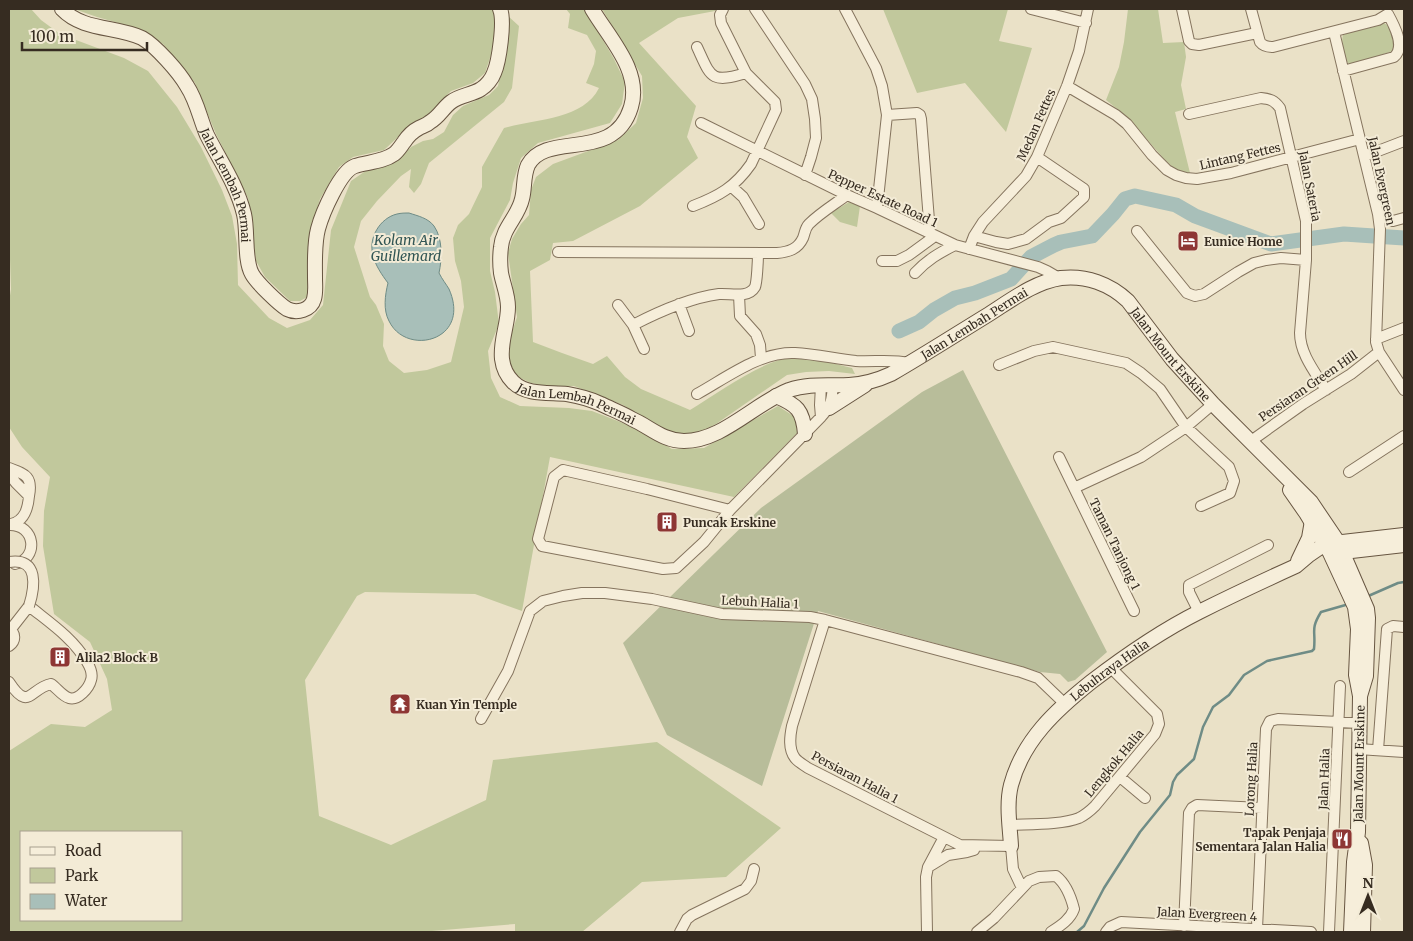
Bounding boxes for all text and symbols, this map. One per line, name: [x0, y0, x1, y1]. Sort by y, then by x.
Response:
scale bar: [22, 20, 148, 52]
text: 100 m: [30, 27, 74, 46]
street label: Medan Fettes: [1013, 86, 1059, 163]
street label: Jalan Lembah Permai: [197, 125, 254, 243]
street label: Jalan Evergreen: [1365, 134, 1399, 227]
street label: Lintang Fettes: [1198, 139, 1282, 173]
street label: Jalan Sateria: [1296, 148, 1324, 223]
street label: Pepper Estate Road 1: [826, 166, 941, 230]
hotel icon: Eunice Home: [1176, 229, 1200, 253]
water label: Kolam Air Guillemard: [371, 231, 441, 265]
place label: Eunice Home: [1204, 234, 1283, 249]
street label: Jalan Lembah Permai: [917, 284, 1030, 363]
street label: Jalan Mount Erskine: [1127, 303, 1214, 404]
street label: Persiaran Green Hill: [1256, 347, 1360, 425]
street label: Jalan Lembah Permai: [514, 379, 638, 427]
street label: Taman Tanjong 1: [1086, 496, 1144, 593]
building icon: Puncak Erskine: [655, 510, 679, 534]
place label: Puncak Erskine: [683, 515, 777, 530]
street label: Lebuh Halia 1: [721, 592, 800, 612]
street label: Lebuhraya Halia: [1067, 635, 1152, 704]
building icon: Alila2 Block B: [48, 645, 72, 669]
place label: Alila2 Block B: [75, 650, 158, 665]
temple icon: Kuan Yin Temple: [388, 692, 412, 716]
place label: Kuan Yin Temple: [416, 697, 518, 712]
street label: Jalan Mount Erskine: [1350, 705, 1368, 824]
street label: Lengkok Halia: [1081, 726, 1147, 800]
street label: Lorong Halia: [1242, 741, 1260, 817]
street label: Jalan Halia: [1315, 747, 1333, 811]
street label: Persiaran Halia 1: [809, 748, 901, 806]
place label: Tapak Penjaja Sementara Jalan Halia: [1195, 825, 1326, 854]
restaurant icon: Tapak Penjaja Sementara Jalan Halia: [1330, 827, 1354, 851]
legend: [20, 831, 182, 921]
text: Road: [65, 841, 101, 860]
text: Park: [65, 866, 99, 885]
north arrow: [1343, 871, 1393, 921]
text: N: [1362, 874, 1374, 892]
text: Water: [64, 891, 108, 910]
street label: Jalan Evergreen 4: [1155, 904, 1258, 924]

